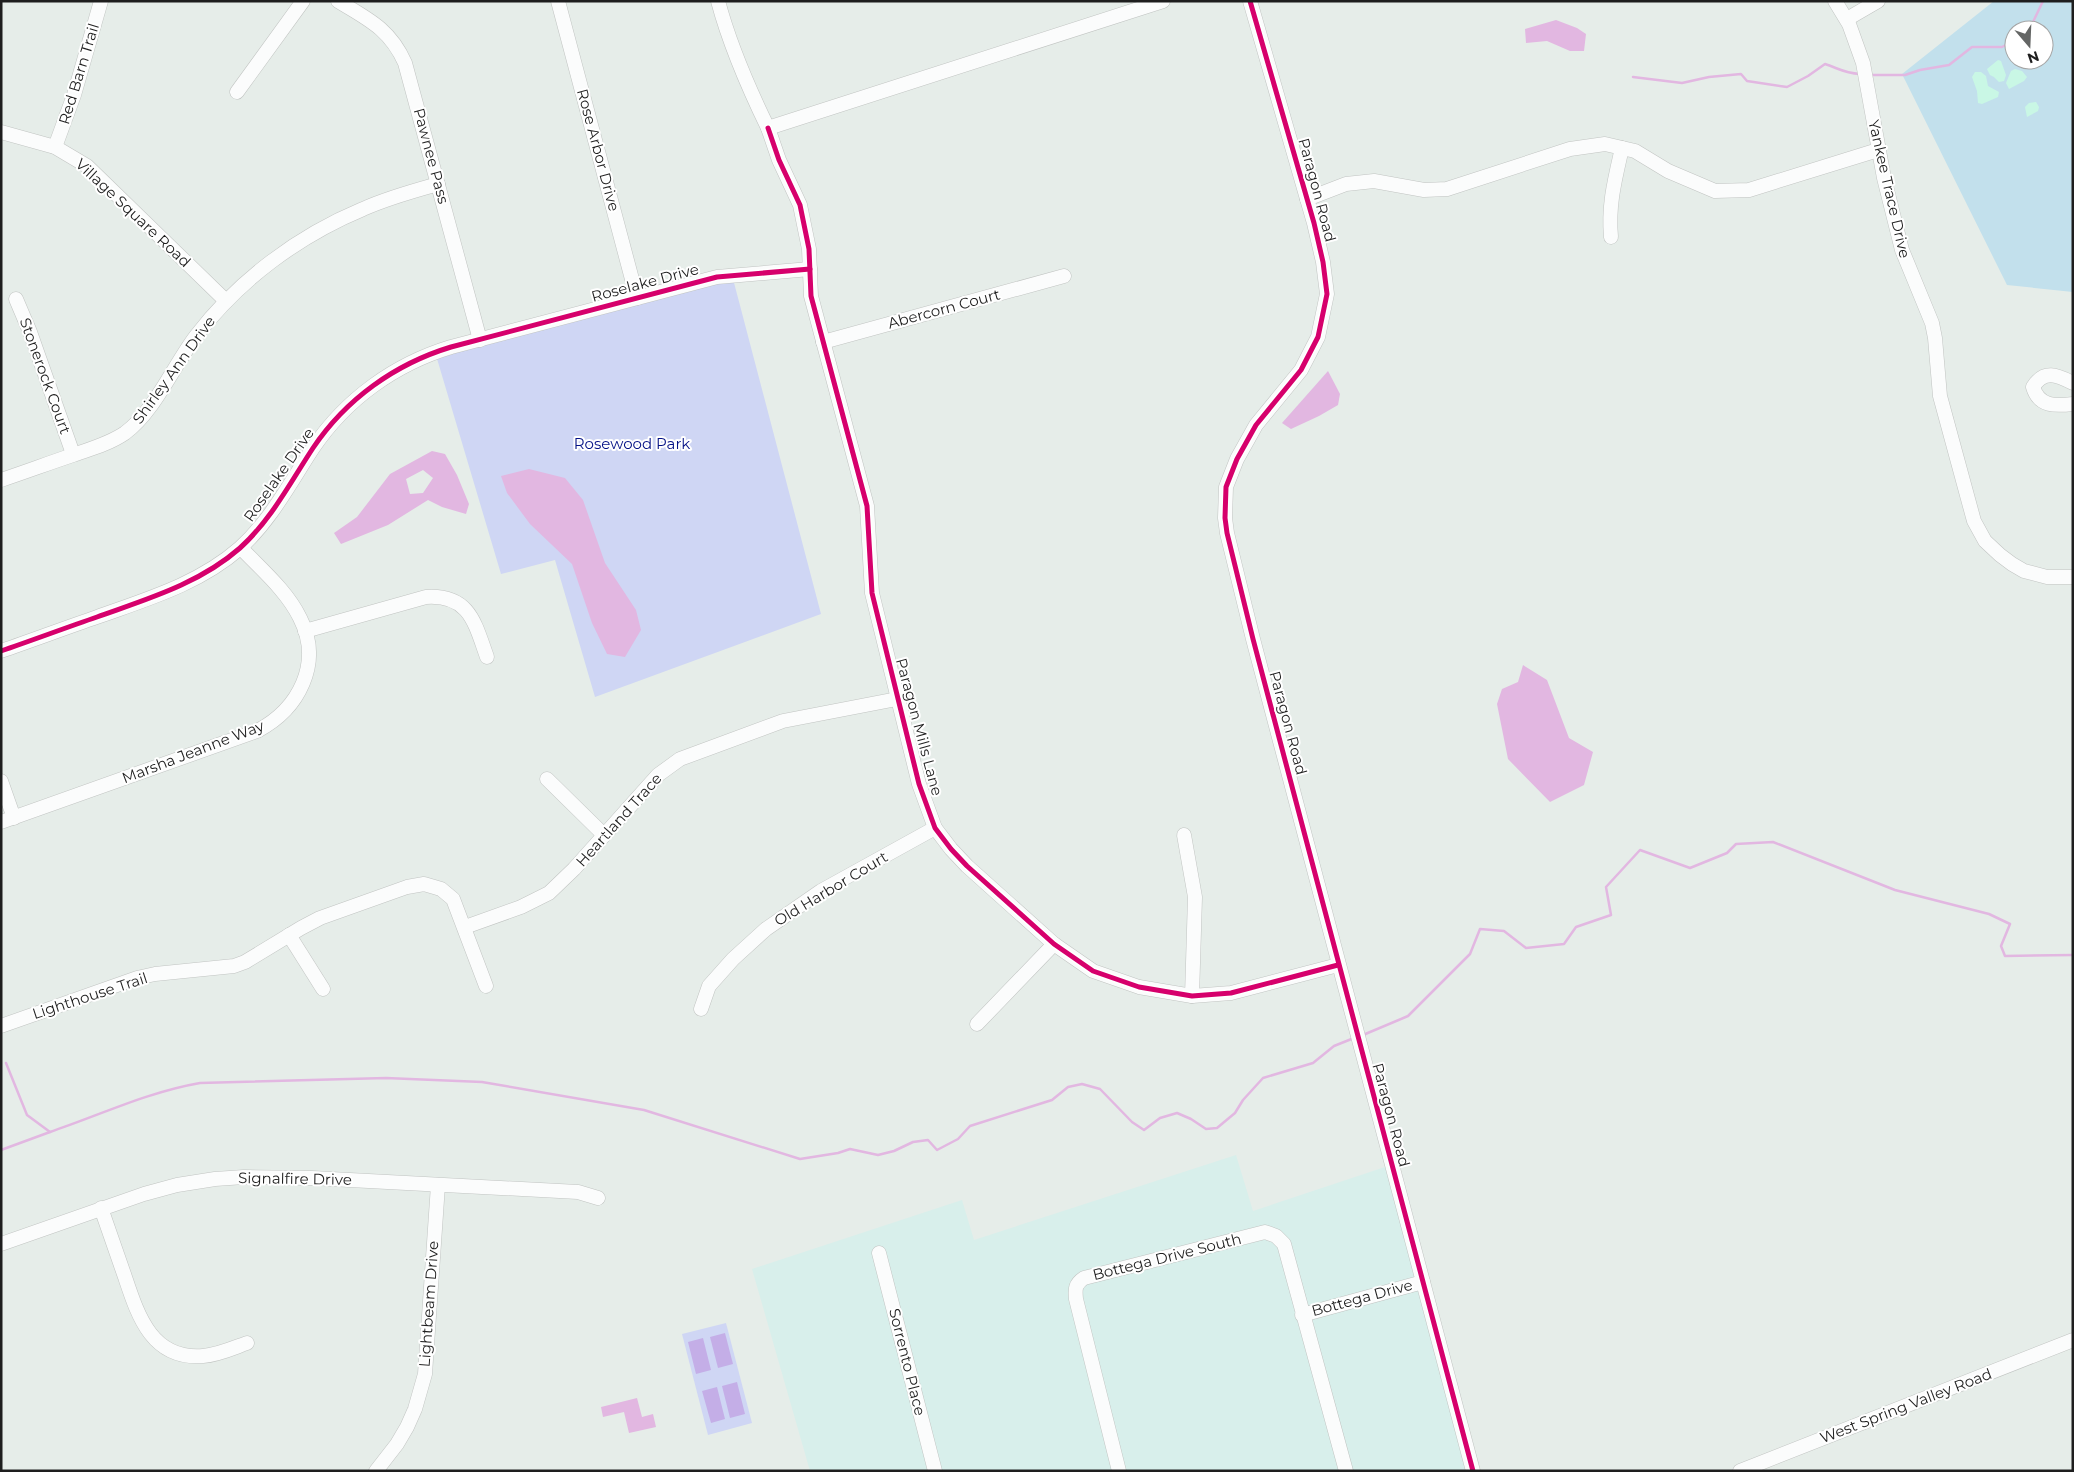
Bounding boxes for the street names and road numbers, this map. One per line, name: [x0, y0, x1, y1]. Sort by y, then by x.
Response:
street label: Red Barn Trail: [54, 21, 103, 127]
street label: Rose Arbor Drive: [573, 87, 624, 213]
street label: Pawnee Pass: [410, 106, 453, 206]
street label: Yankee Trace Drive: [1864, 118, 1915, 260]
street label: Paragon Road: [1295, 136, 1340, 244]
street label: Village Square Road: [72, 154, 195, 271]
street label: Roselake Drive: [589, 259, 701, 306]
street label: Abercorn Court: [886, 284, 1002, 333]
street label: Shirley Ann Drive: [128, 312, 219, 427]
street label: Stonerock Court: [16, 315, 75, 437]
street label: Roselake Drive: [239, 424, 318, 525]
street label: Paragon Mills Lane: [892, 656, 947, 798]
street label: Paragon Road: [1266, 669, 1311, 777]
street label: Marsha Jeanne Way: [119, 715, 267, 787]
street label: Heartland Trace: [572, 769, 666, 870]
street label: Old Harbor Court: [770, 847, 891, 930]
street label: Lighthouse Trail: [30, 968, 150, 1023]
street label: Paragon Road: [1369, 1061, 1414, 1169]
street label: Signalfire Drive: [238, 1168, 352, 1189]
street label: Bottega Drive South: [1091, 1229, 1243, 1284]
street label: Lightbeam Drive: [415, 1240, 442, 1368]
street label: Bottega Drive: [1309, 1275, 1414, 1320]
street label: Sorrento Place: [885, 1306, 930, 1417]
street label: West Spring Valley Road: [1817, 1364, 1995, 1447]

